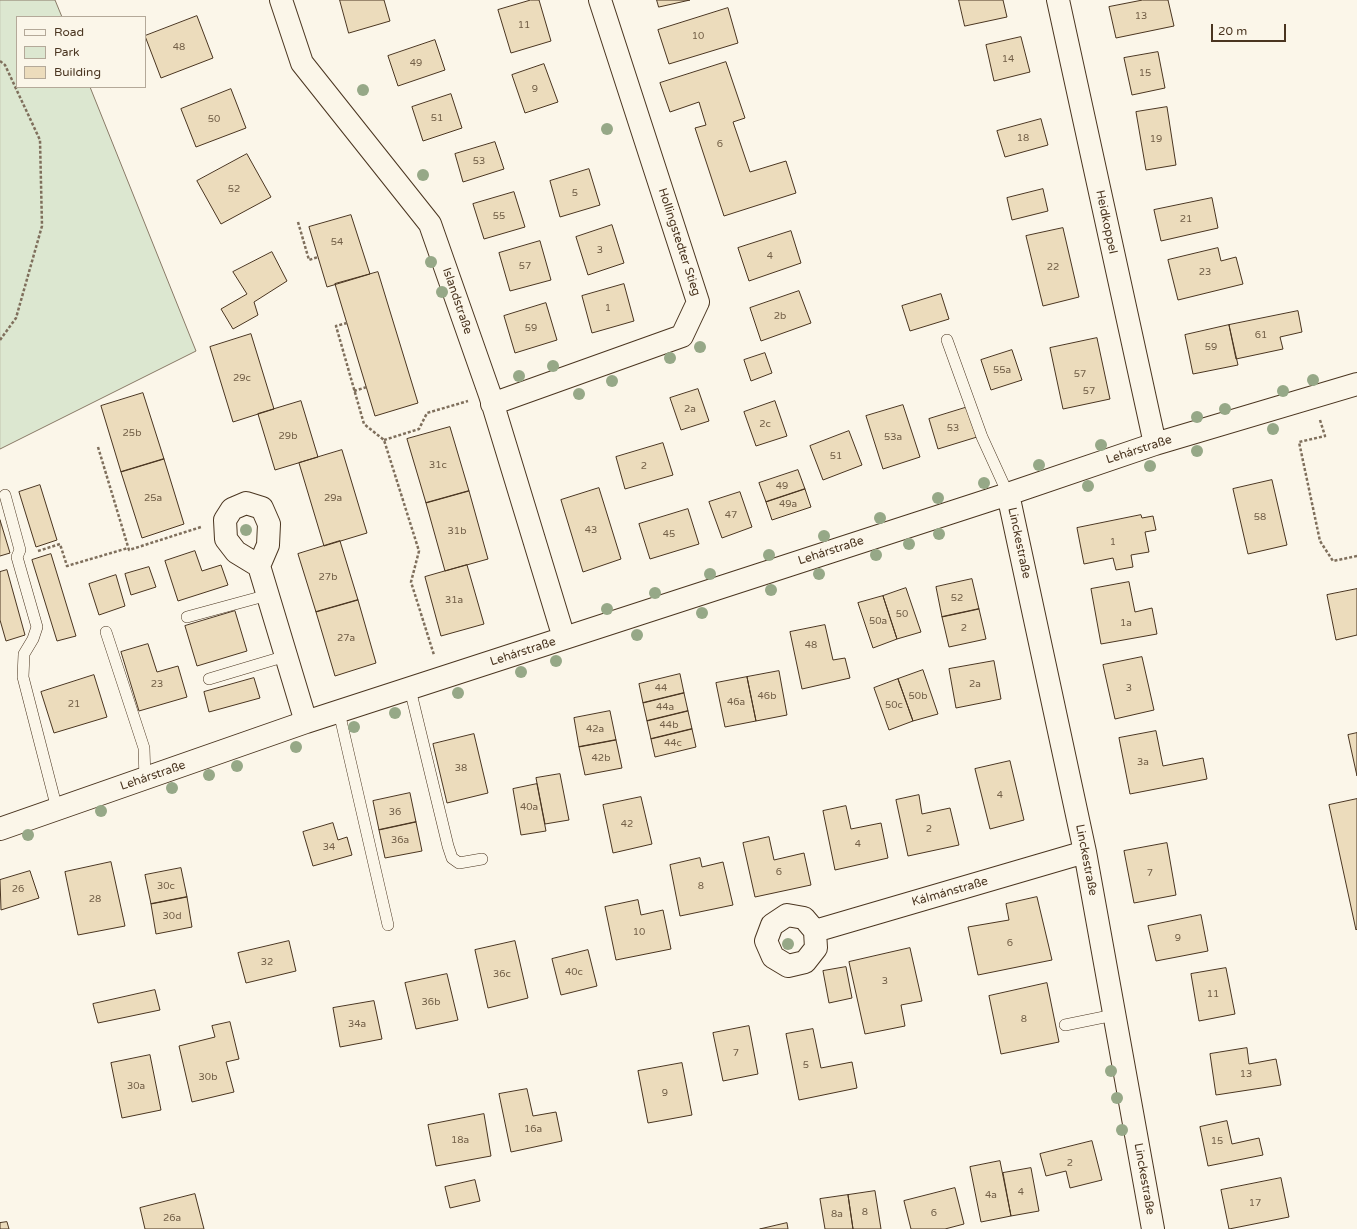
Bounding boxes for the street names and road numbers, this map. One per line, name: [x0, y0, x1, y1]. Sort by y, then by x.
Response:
street label: Hollingstedter Stieg: [655, 186, 703, 298]
street label: Heidkoppel: [1092, 189, 1120, 255]
street label: Islandstraße: [439, 266, 475, 336]
street label: Lehárstraße: [1104, 433, 1174, 467]
street label: Linckestraße: [1004, 506, 1034, 580]
street label: Lehárstraße: [796, 534, 866, 568]
street label: Lehárstraße: [488, 635, 558, 669]
street label: Lehárstraße: [118, 758, 188, 794]
street label: Linckestraße: [1072, 823, 1100, 897]
street label: Kálmánstraße: [910, 874, 990, 910]
street label: Linckestraße: [1131, 1142, 1157, 1216]

